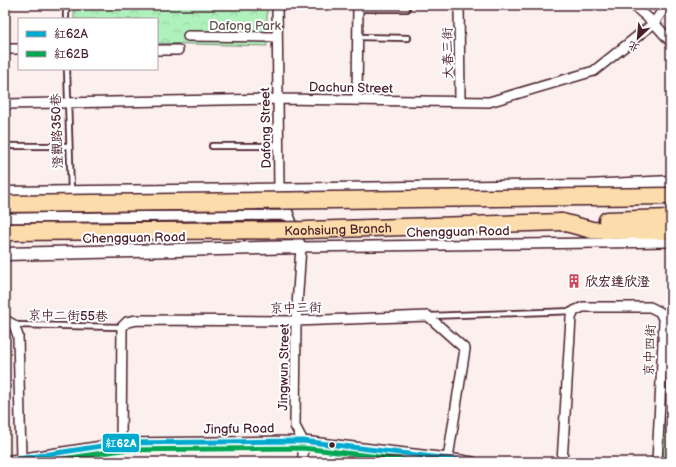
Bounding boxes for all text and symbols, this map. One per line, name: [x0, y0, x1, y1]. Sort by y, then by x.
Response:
legend: [18, 18, 158, 70]
park label: Dafong Park: [209, 18, 282, 34]
north arrow: [618, 18, 658, 58]
text: 紅62A: [54, 27, 88, 42]
street label: 大春三街: [440, 27, 456, 79]
text: 北: [626, 38, 642, 55]
text: 紅62B: [54, 47, 89, 62]
street label: Dachun Street: [309, 79, 393, 97]
street label: Dafong Street: [257, 87, 275, 169]
street label: 澄觀路350巷: [48, 93, 66, 169]
street label: Kaohsiung Branch: [284, 220, 392, 239]
street label: Chengguan Road: [406, 223, 510, 241]
street label: Chengguan Road: [82, 229, 186, 247]
building icon: 欣宏達欣澄: [566, 273, 582, 289]
place label: 欣宏達欣澄: [585, 274, 650, 290]
street label: 京中三街: [270, 300, 322, 316]
street label: 京中二街55巷: [28, 307, 108, 325]
street label: Jingwun Street: [275, 323, 293, 411]
street label: 京中四街: [641, 324, 659, 376]
street label: Jingfu Road: [203, 420, 275, 438]
line badge: 紅62A: [102, 433, 140, 453]
text: 紅62A: [106, 437, 137, 450]
unlabelled marker: [327, 440, 337, 450]

